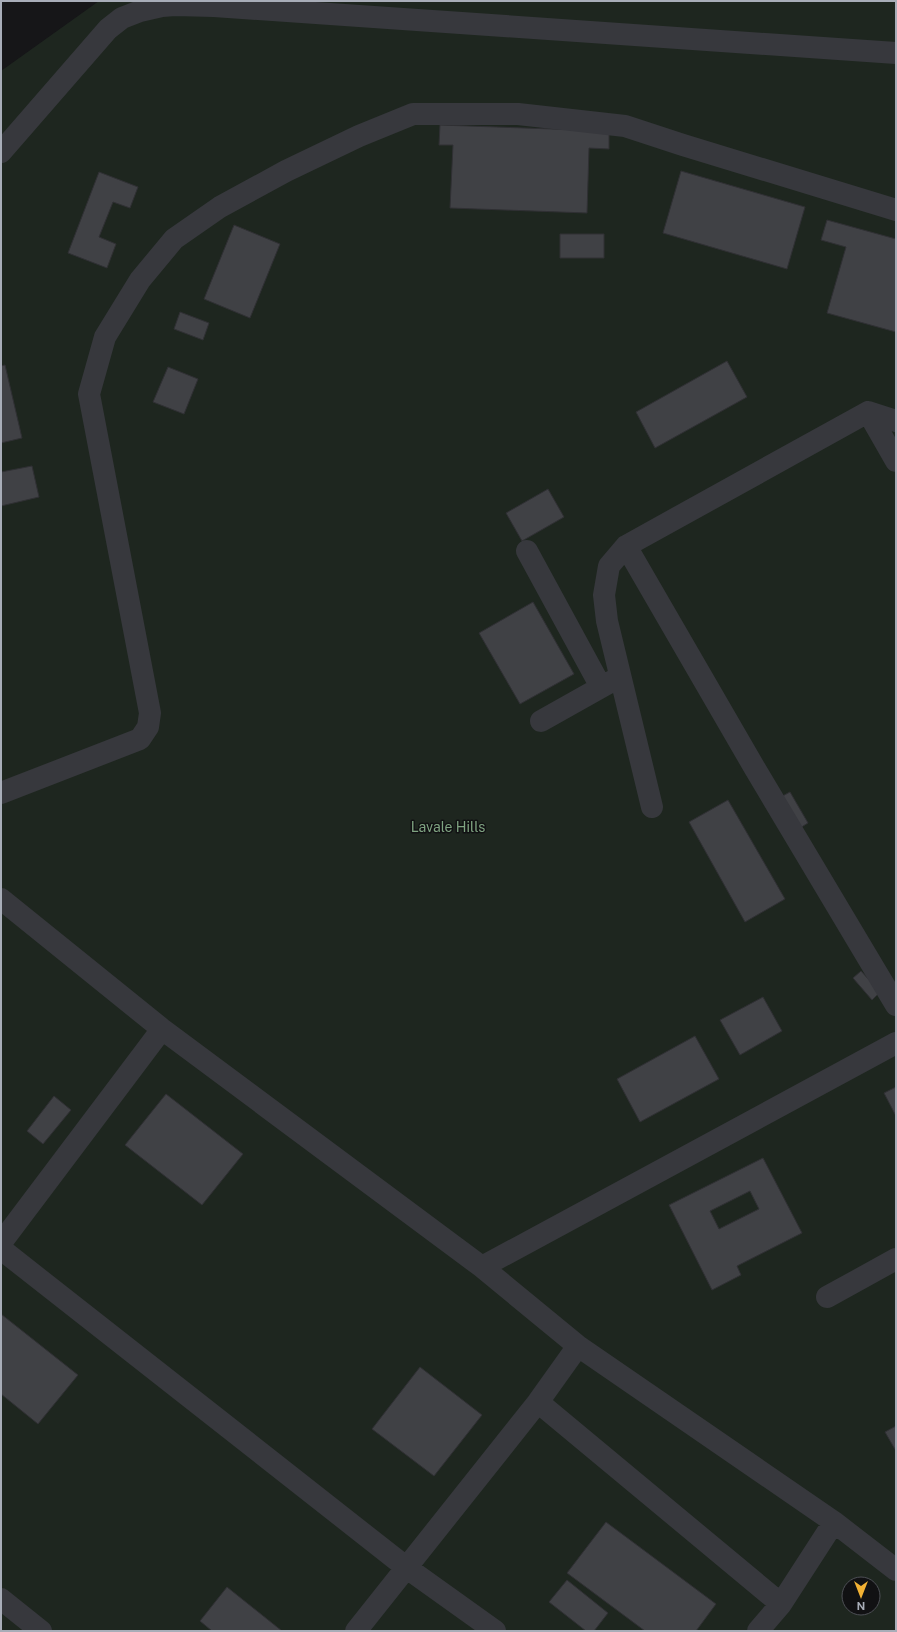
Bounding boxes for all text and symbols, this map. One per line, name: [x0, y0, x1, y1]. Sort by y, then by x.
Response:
park label: Lavale Hills: [411, 819, 485, 835]
north arrow: [841, 1576, 881, 1616]
text: N: [857, 1600, 865, 1612]

